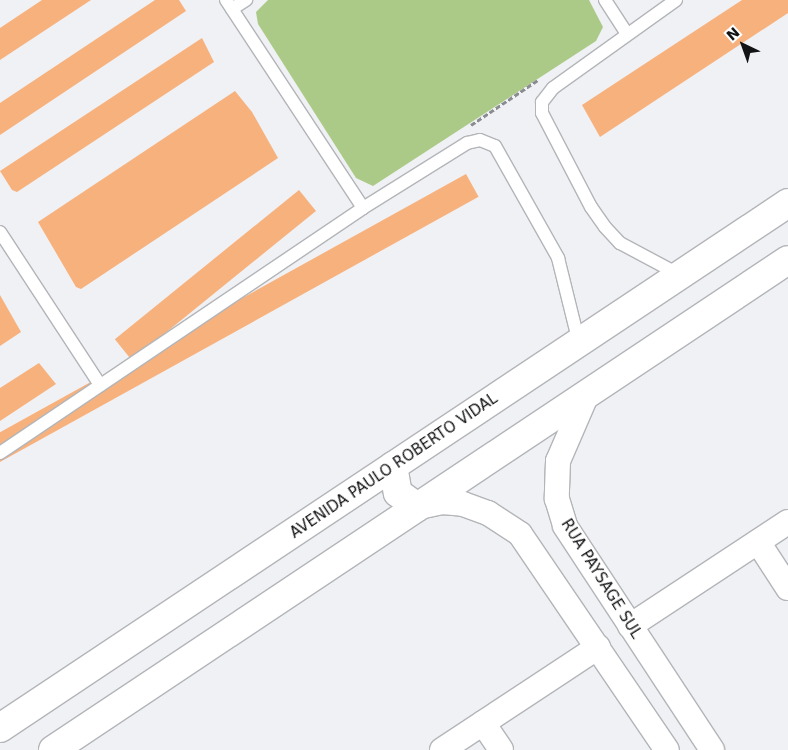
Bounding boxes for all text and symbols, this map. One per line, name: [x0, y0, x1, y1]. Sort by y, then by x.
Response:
north arrow: [718, 20, 768, 70]
text: N: [723, 24, 743, 44]
street label: AVENIDA PAULO ROBERTO VIDAL: [287, 390, 501, 542]
street label: RUA PAYSAGE SUL: [557, 516, 645, 642]

